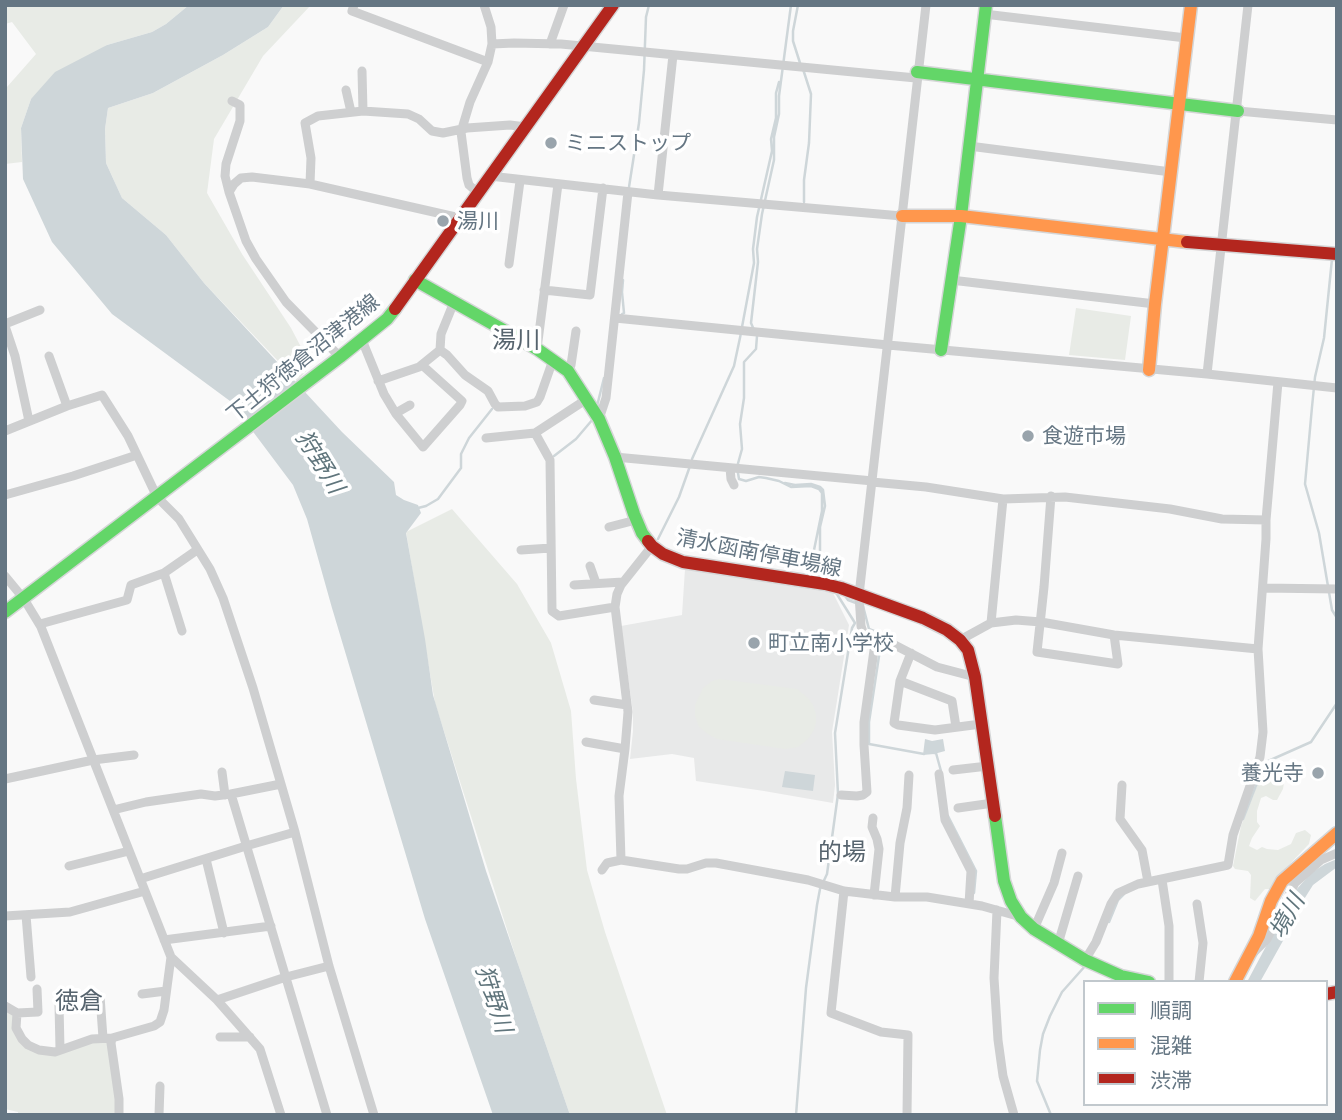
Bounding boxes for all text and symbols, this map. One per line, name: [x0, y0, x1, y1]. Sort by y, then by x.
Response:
place label: ミニストップ: [565, 130, 691, 156]
marker: ミニストップ: [543, 135, 559, 151]
place label: 湯川: [457, 208, 499, 234]
marker: 湯川: [435, 213, 451, 229]
street label: 下土狩徳倉沼津港線: [222, 289, 384, 427]
district label: 湯川: [492, 326, 540, 354]
place label: 食遊市場: [1042, 423, 1126, 449]
water label: 狩野川: [290, 425, 350, 499]
marker: 食遊市場: [1020, 428, 1036, 444]
street label: 清水函南停車場線: [674, 525, 844, 581]
place label: 町立南小学校: [768, 630, 894, 656]
marker: 町立南小学校: [746, 635, 762, 651]
place label: 養光寺: [1241, 760, 1304, 786]
marker: 養光寺: [1310, 765, 1326, 781]
district label: 的場: [818, 838, 866, 866]
water label: 境川: [1264, 889, 1310, 943]
water label: 狩野川: [470, 962, 518, 1036]
legend: [1083, 980, 1328, 1106]
district label: 徳倉: [55, 987, 103, 1015]
text: 順調: [1150, 997, 1192, 1022]
text: 混雑: [1150, 1032, 1192, 1057]
text: 渋滞: [1150, 1067, 1192, 1092]

